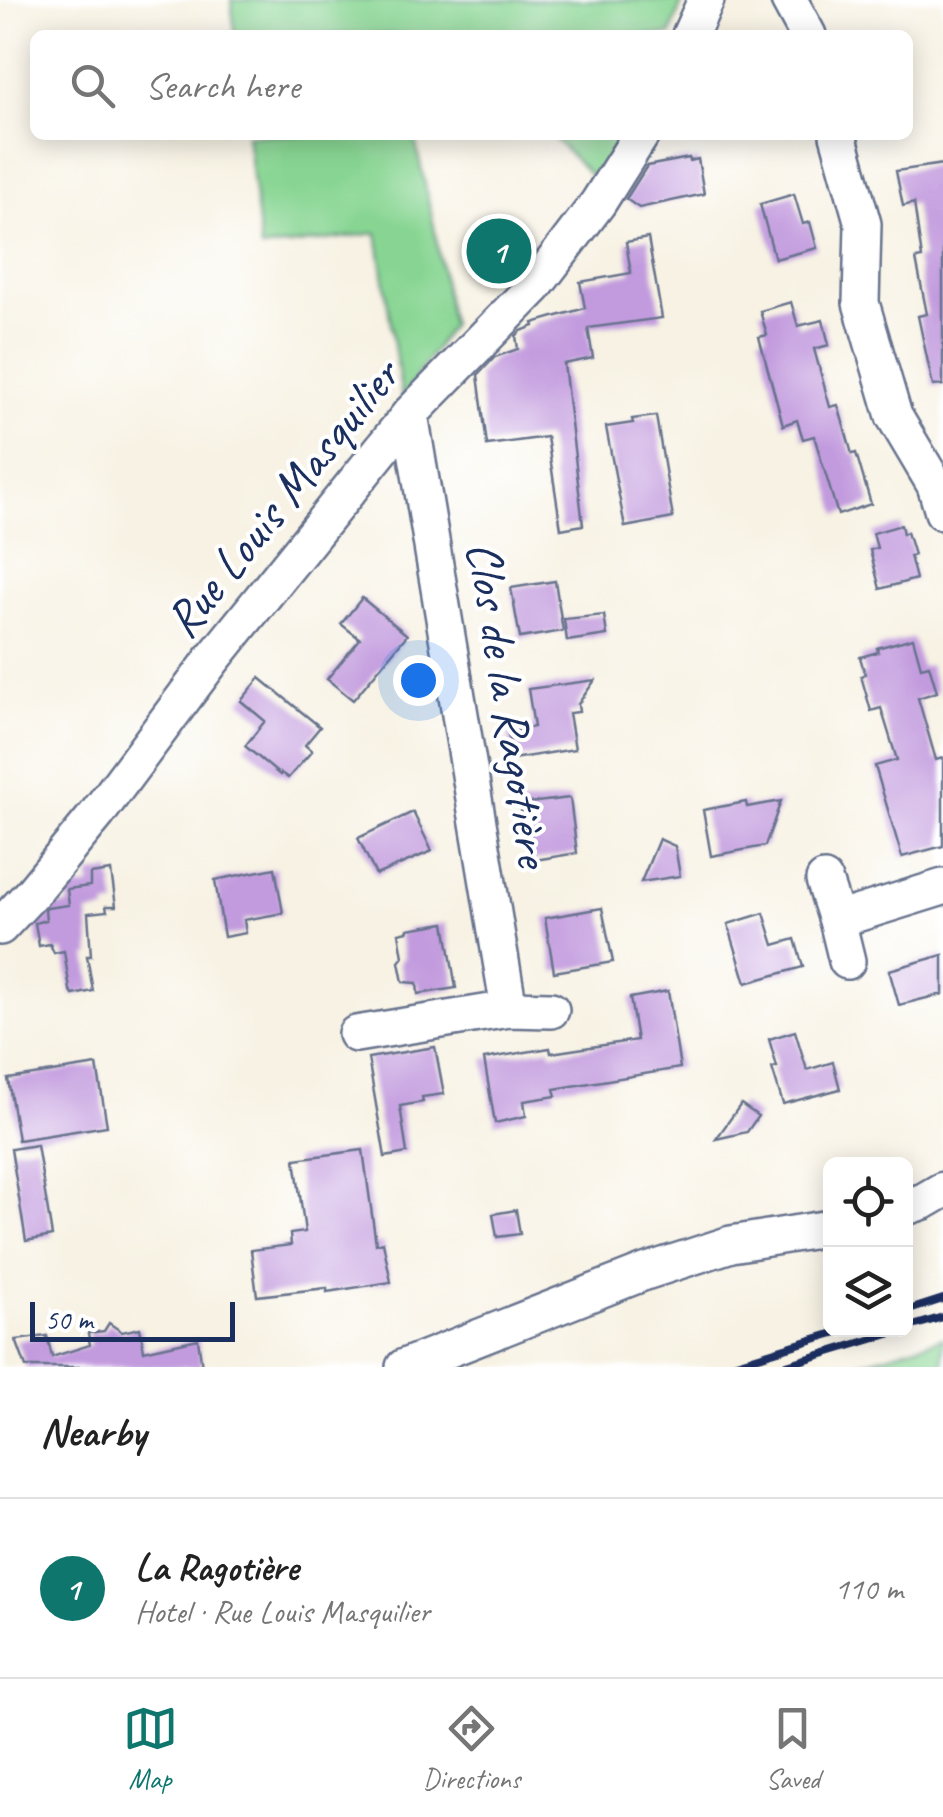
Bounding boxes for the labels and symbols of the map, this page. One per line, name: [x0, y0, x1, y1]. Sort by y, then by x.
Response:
pin: 1: [466, 214, 532, 288]
street label: Rue Louis Masquilier: [150, 344, 415, 650]
street label: Clos de la Ragotière: [452, 537, 566, 875]
your location: [393, 655, 444, 706]
scale bar: [30, 1297, 235, 1342]

